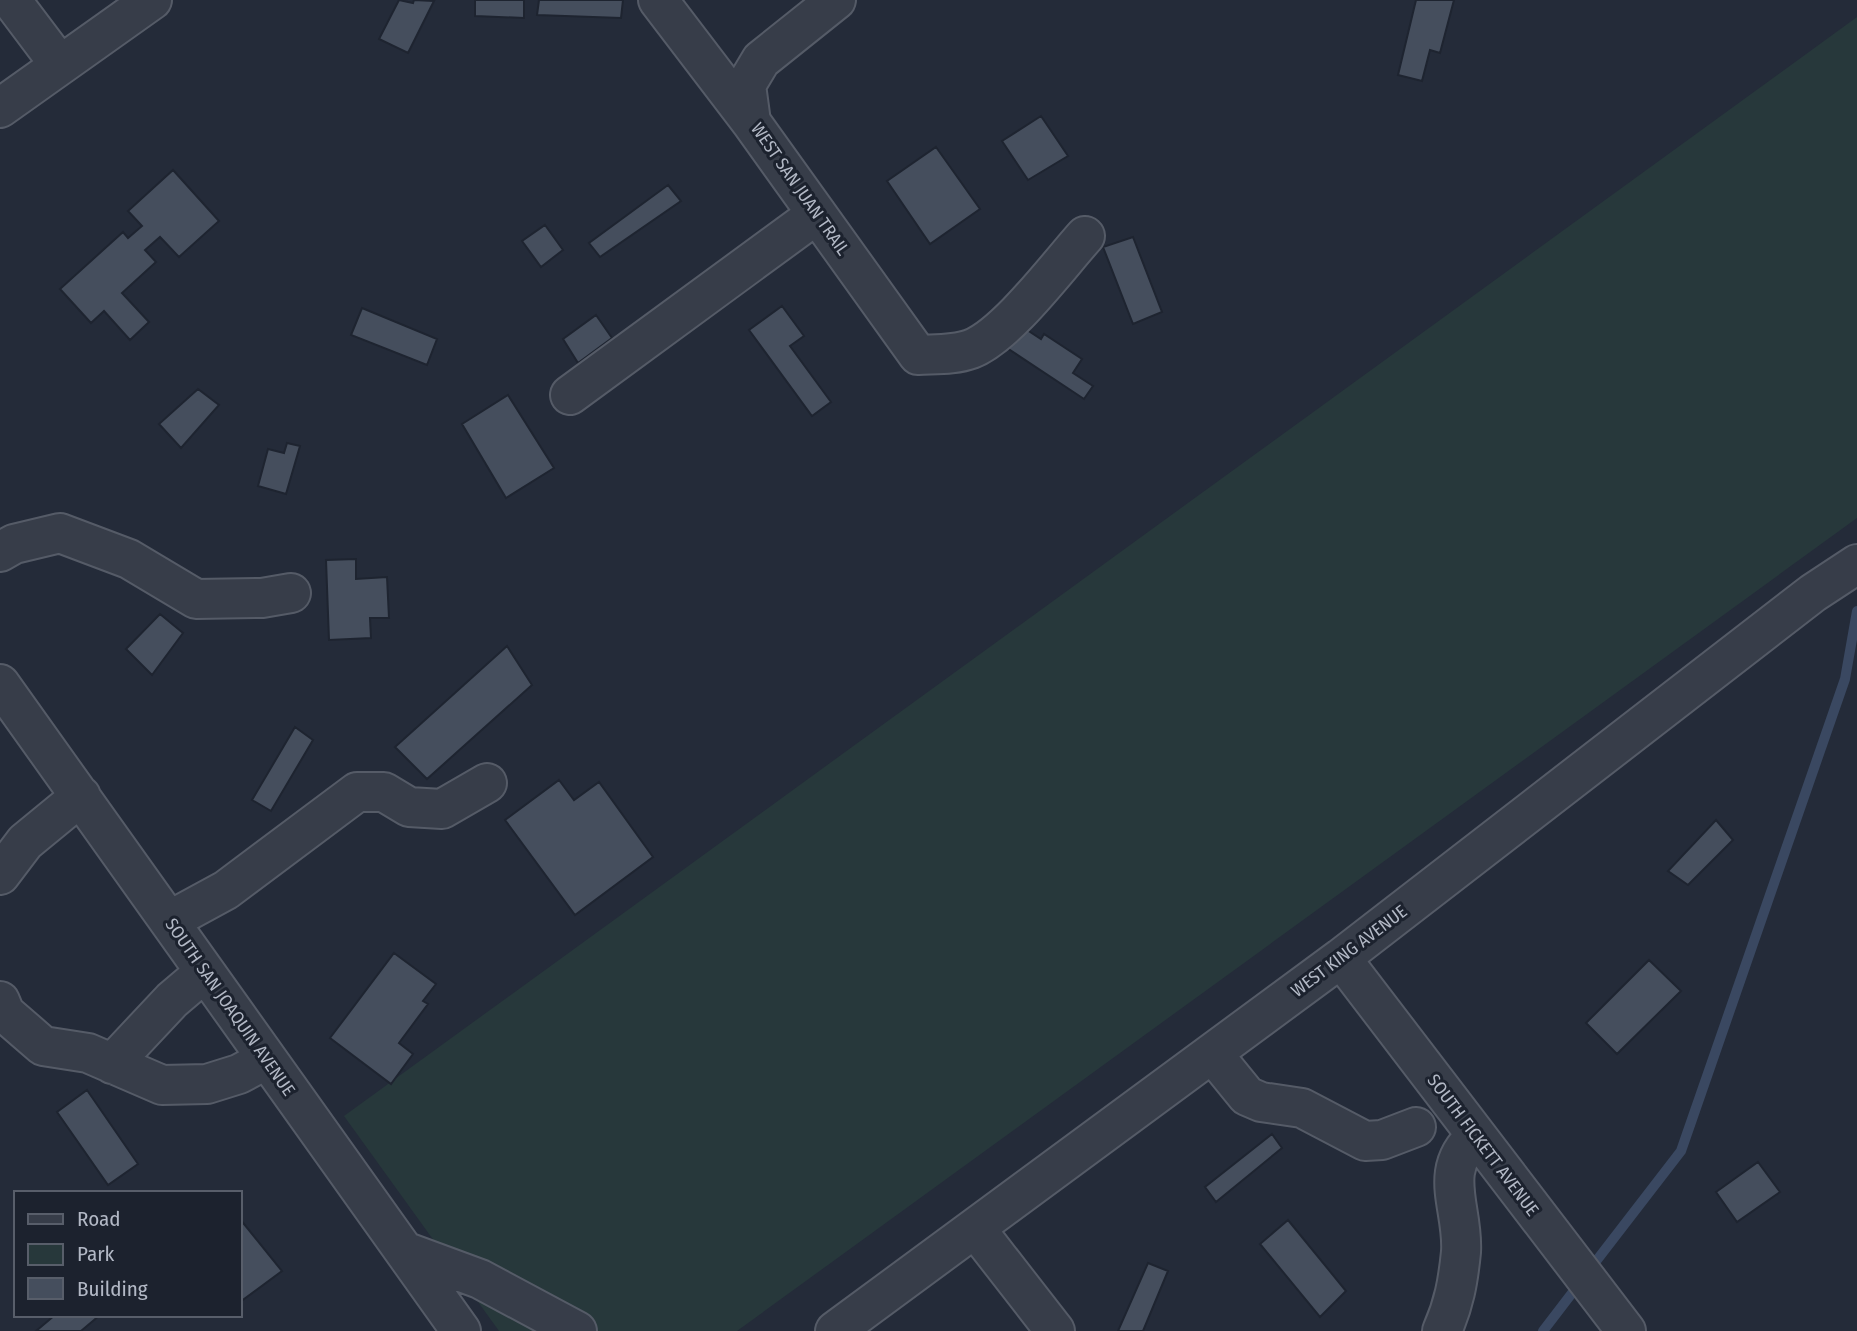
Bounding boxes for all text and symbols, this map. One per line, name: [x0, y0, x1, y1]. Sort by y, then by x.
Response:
street label: WEST SAN JUAN TRAIL: [746, 119, 854, 259]
street label: WEST KING AVENUE: [1287, 900, 1411, 1002]
street label: SOUTH SAN JOAQUIN AVENUE: [160, 914, 300, 1100]
street label: SOUTH FICKETT AVENUE: [1423, 1070, 1543, 1220]
legend: [14, 1191, 242, 1317]
text: Road: [77, 1206, 121, 1232]
text: Park: [77, 1241, 115, 1267]
text: Building: [77, 1276, 148, 1302]

